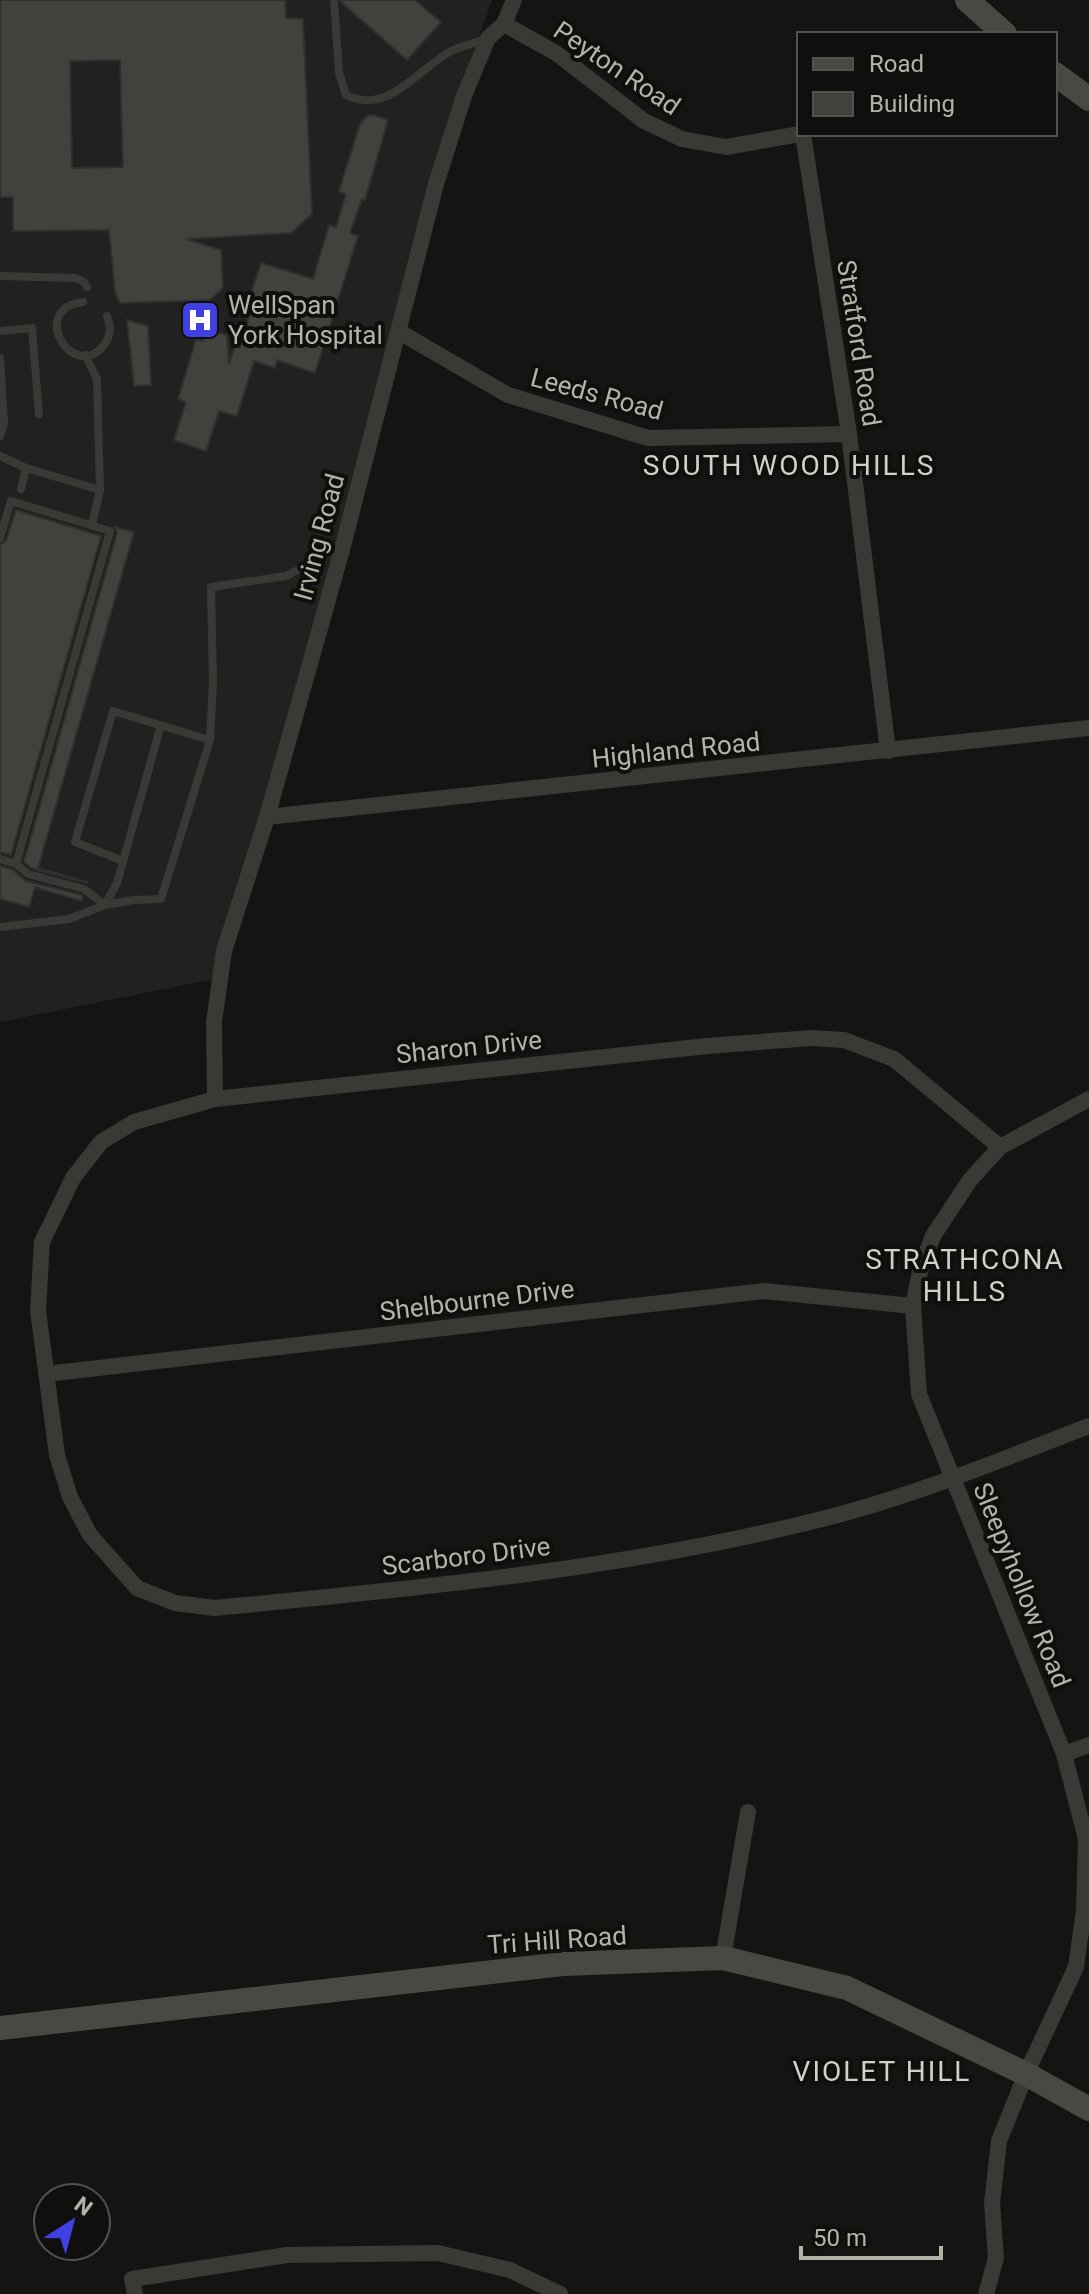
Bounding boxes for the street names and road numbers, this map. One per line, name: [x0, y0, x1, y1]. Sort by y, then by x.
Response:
street label: Peyton Road: [548, 15, 686, 121]
street label: Stratford Road: [831, 258, 887, 428]
street label: Leeds Road: [528, 362, 666, 426]
street label: Irving Road: [288, 470, 350, 604]
street label: Highland Road: [590, 726, 762, 774]
street label: Sharon Drive: [395, 1024, 543, 1070]
street label: Shelbourne Drive: [378, 1273, 576, 1327]
street label: Sleepyhollow Road: [967, 1478, 1077, 1692]
street label: Scarboro Drive: [380, 1531, 552, 1581]
street label: Tri Hill Road: [486, 1920, 628, 1960]

